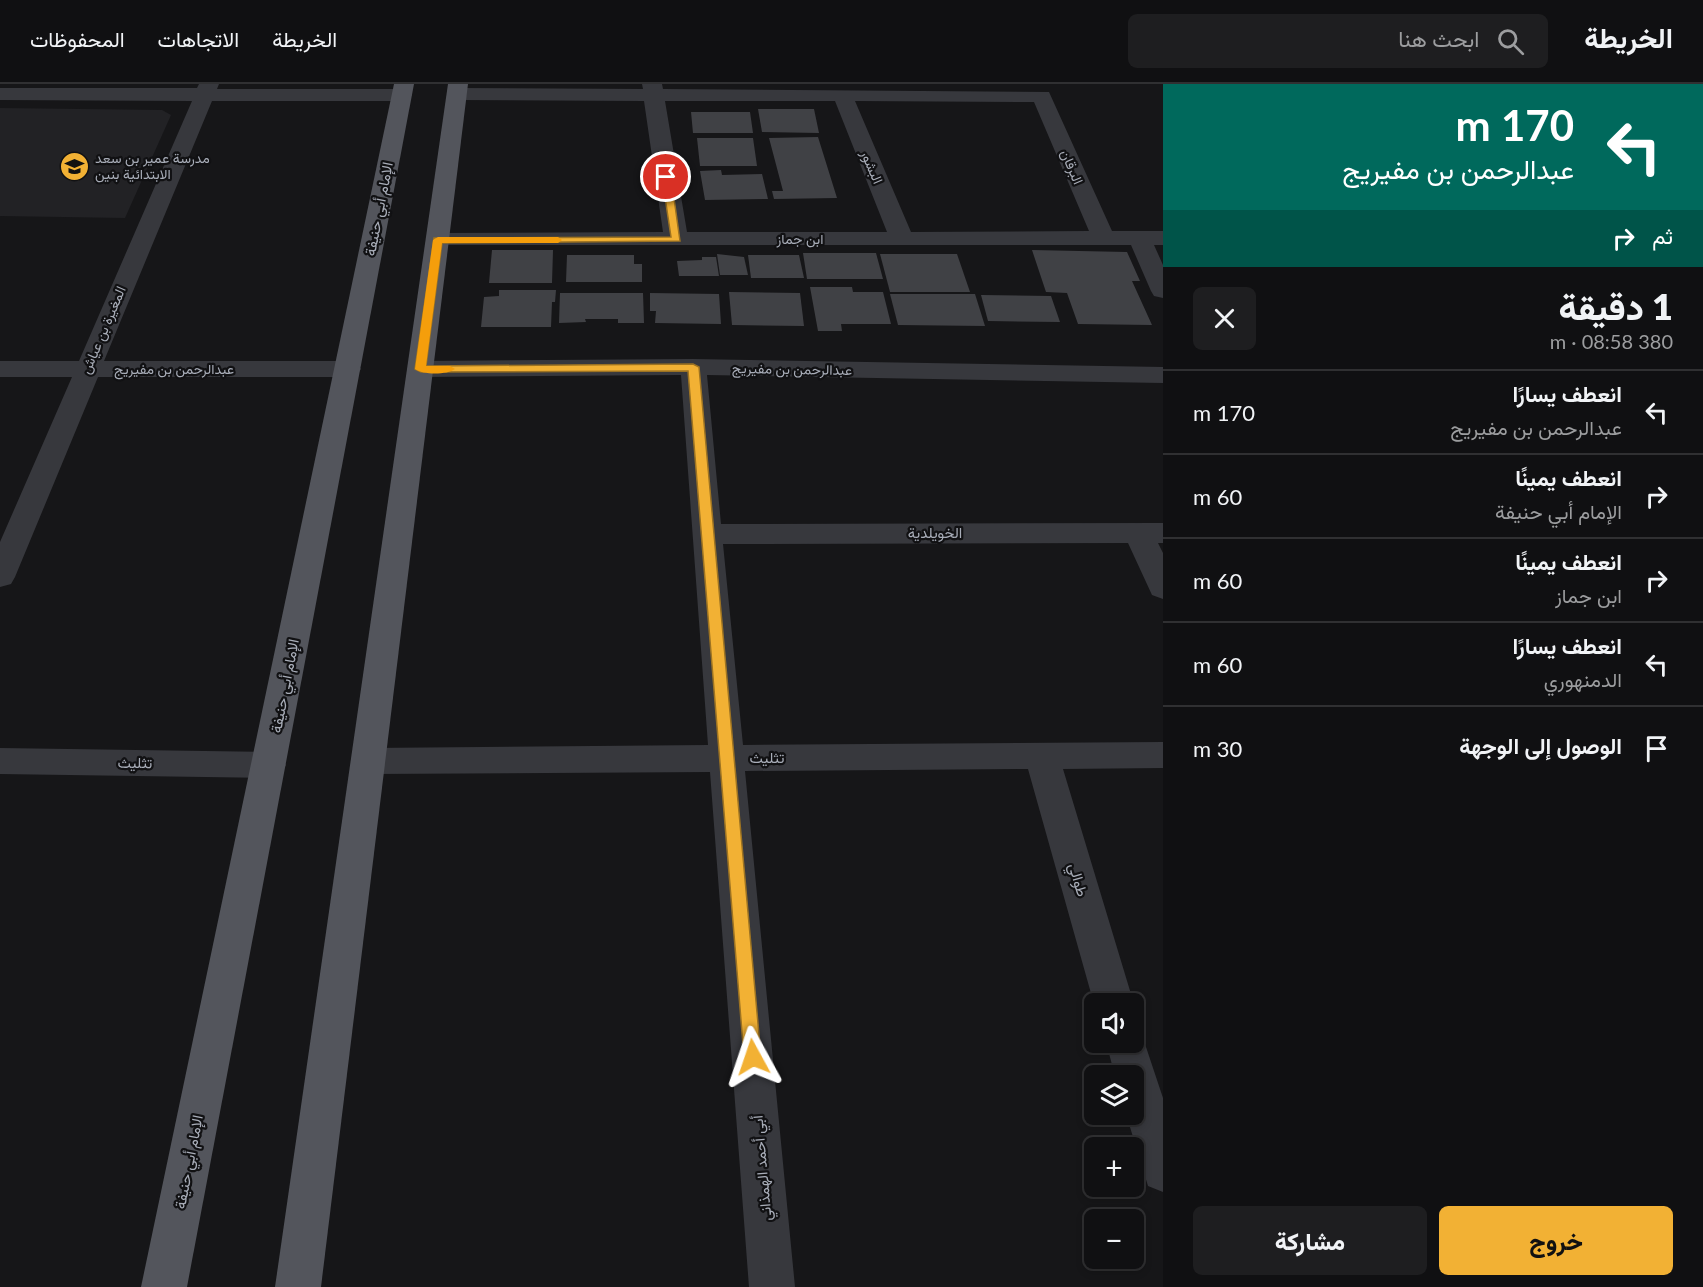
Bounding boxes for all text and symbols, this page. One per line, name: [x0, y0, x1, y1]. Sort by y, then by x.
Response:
search box: [1128, 14, 1548, 68]
text: الخريطة: [1584, 20, 1673, 54]
text: ابحث هنا: [1398, 25, 1479, 52]
icon: search: [1494, 25, 1527, 58]
text: المحفوظات: [30, 26, 125, 51]
text: الاتجاهات: [158, 26, 239, 51]
text: الخريطة: [272, 26, 337, 51]
text: 170 m: [1456, 100, 1574, 150]
icon: left: [1595, 108, 1673, 186]
street label: البشور: [856, 146, 887, 187]
street label: البرقان: [1057, 147, 1087, 187]
place label: مدرسة عمير بن سعد الابتدائية بنين: [95, 149, 210, 183]
school or university icon: مدرسة عمير بن سعد الابتدائية بنين: [58, 150, 90, 182]
pin: [640, 151, 691, 202]
text: عبدالرحمن بن مفيريج: [1342, 152, 1574, 185]
street label: الإمام أبي حنيفة: [360, 160, 401, 258]
icon: arrive: [649, 160, 682, 193]
icon: right: [1607, 222, 1640, 255]
text: ثم: [1652, 222, 1673, 249]
street label: ابن جماز: [776, 230, 823, 248]
street label: المغيرة بن عياش: [76, 283, 130, 377]
text: 1 دقيقة: [1559, 284, 1673, 328]
button: close: [1193, 287, 1256, 350]
text: 380 m · 08:58: [1550, 329, 1673, 353]
street label: عبدالرحمن بن مفيريج: [732, 359, 852, 381]
street label: عبدالرحمن بن مفيريج: [114, 360, 234, 380]
text: انعطف يسارًا: [1513, 380, 1622, 407]
icon: left: [1640, 396, 1673, 429]
text: 170 m: [1193, 399, 1255, 426]
text: عبدالرحمن بن مفيريج: [1450, 415, 1622, 439]
text: انعطف يمينًا: [1515, 464, 1622, 491]
icon: right: [1640, 480, 1673, 513]
text: 60 m: [1193, 483, 1242, 510]
text: الإمام أبي حنيفة: [1495, 499, 1622, 523]
street label: الخويلدية: [908, 523, 962, 542]
text: انعطف يمينًا: [1515, 548, 1622, 575]
icon: right: [1640, 564, 1673, 597]
text: 60 m: [1193, 567, 1242, 594]
text: ابن جماز: [1555, 583, 1622, 607]
text: انعطف يسارًا: [1513, 632, 1622, 659]
street label: الإمام أبي حنيفة: [266, 637, 307, 735]
icon: left: [1640, 648, 1673, 681]
text: 60 m: [1193, 651, 1242, 678]
text: الدمنهوري: [1544, 667, 1622, 691]
text: الوصول إلى الوجهة: [1459, 732, 1622, 759]
icon: arrive: [1640, 732, 1673, 765]
text: 30 m: [1193, 735, 1242, 762]
street label: تثليث: [750, 748, 784, 767]
street label: تثليث: [117, 753, 153, 772]
street label: طوالي: [1061, 861, 1092, 900]
map controls: [1084, 993, 1144, 1269]
button: sound: [1084, 993, 1144, 1053]
position arrow: [721, 1025, 785, 1089]
button: layers: [1084, 1065, 1144, 1125]
street label: الإمام أبي حنيفة: [170, 1113, 211, 1211]
street label: أبي أحمد الهمذاني: [747, 1113, 780, 1222]
button: +: [1084, 1137, 1144, 1197]
button: مشاركة: [1193, 1206, 1427, 1275]
button: خروج: [1439, 1206, 1673, 1275]
button: −: [1084, 1209, 1144, 1269]

